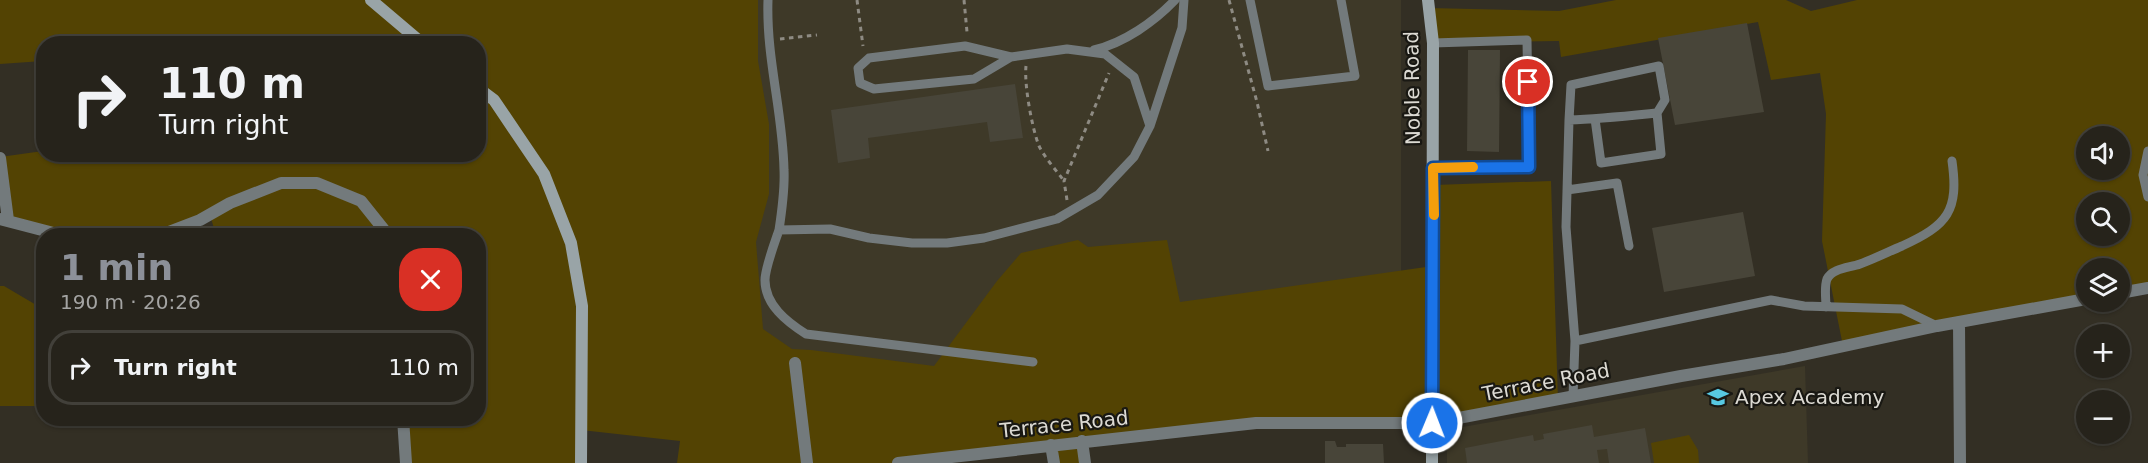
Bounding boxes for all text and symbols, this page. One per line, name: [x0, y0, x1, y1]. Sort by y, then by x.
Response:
street label: Noble Road: [1399, 31, 1425, 145]
pin: [1502, 56, 1553, 107]
text: 110 m: [159, 59, 305, 108]
icon: right: [60, 60, 138, 138]
icon: arrive: [1511, 65, 1544, 98]
text: Turn right: [159, 109, 288, 140]
map controls: [2076, 126, 2130, 444]
button: sound: [2076, 126, 2130, 180]
button: search: [2076, 192, 2130, 246]
text: 1 min: [60, 247, 173, 288]
button: close: [399, 248, 462, 311]
button: layers: [2076, 258, 2130, 312]
text: 190 m · 20:26: [60, 290, 201, 314]
button: +: [2076, 324, 2130, 378]
icon: right: [63, 351, 96, 384]
text: Turn right: [114, 355, 237, 380]
text: 110 m: [389, 355, 459, 380]
street label: Terrace Road: [1479, 358, 1612, 406]
school or university icon: Apex Academy: [1706, 385, 1730, 409]
place label: Apex Academy: [1735, 385, 1885, 409]
button: −: [2076, 390, 2130, 444]
position arrow: [1400, 391, 1464, 455]
street label: Terrace Road: [997, 405, 1130, 443]

